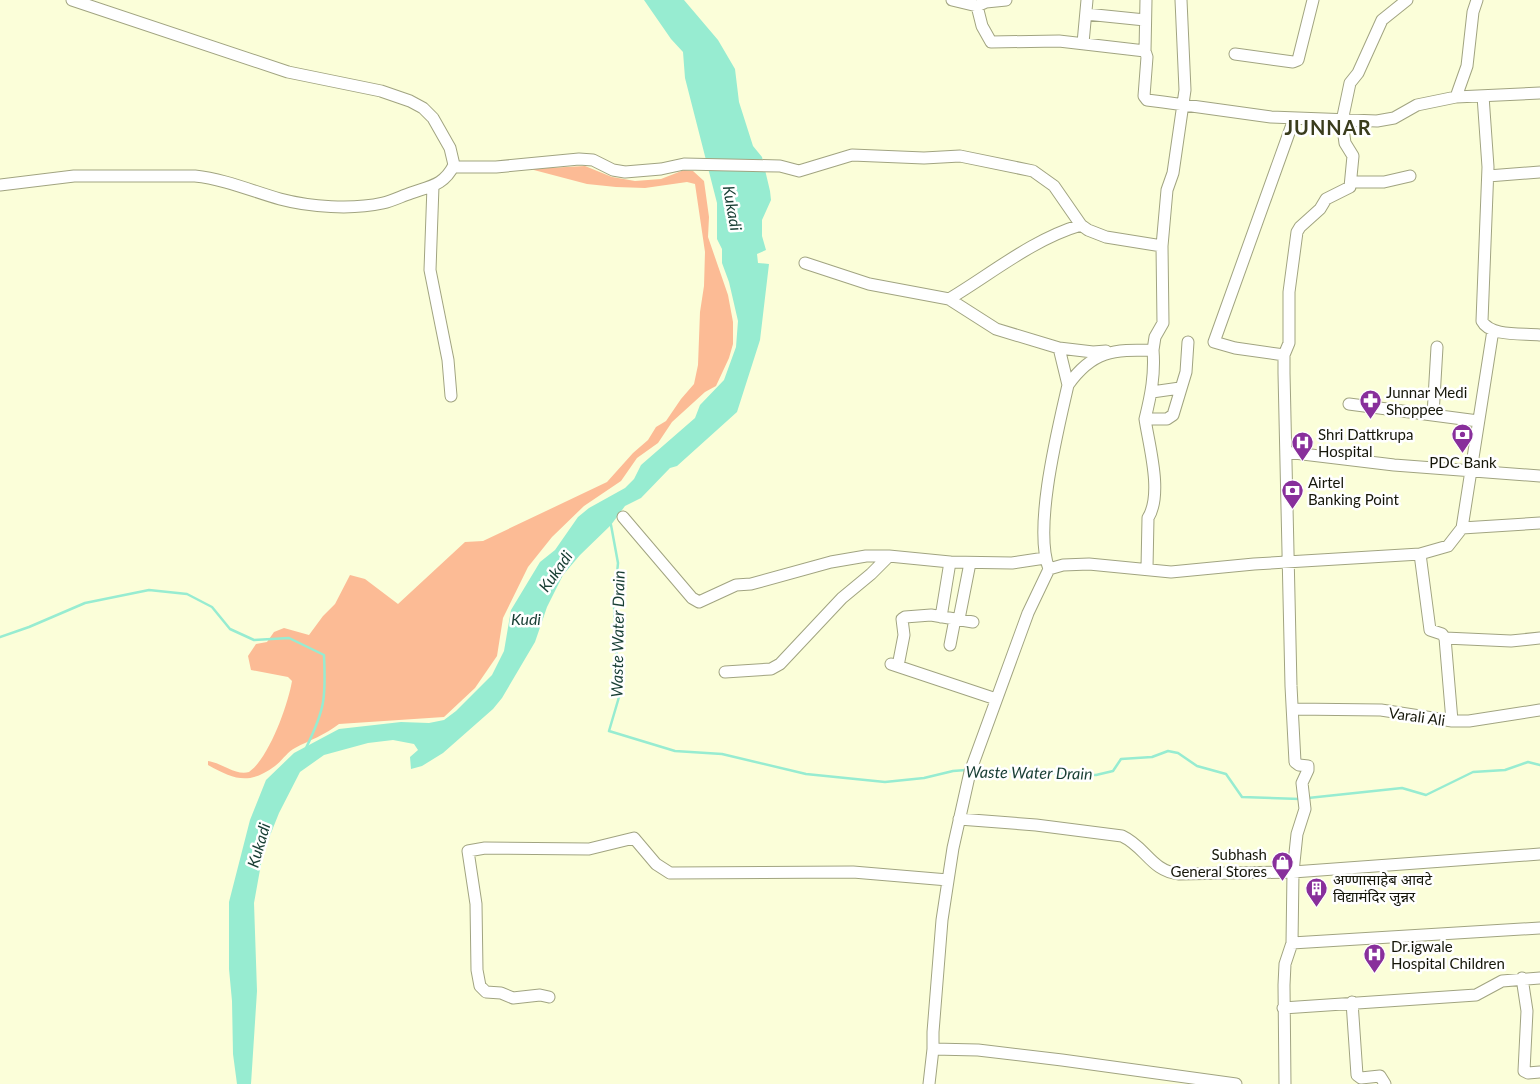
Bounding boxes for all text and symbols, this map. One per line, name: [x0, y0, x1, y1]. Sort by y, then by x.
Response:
district label: JUNNAR: [1284, 115, 1372, 139]
water label: Kukadi: [720, 184, 746, 232]
place label: Junnar Medi Shoppee: [1386, 383, 1467, 418]
pharmacy icon: Junnar Medi Shoppee: [1358, 389, 1382, 420]
bank icon: PDC Bank: [1451, 422, 1475, 453]
place label: Shri Dattkrupa Hospital: [1318, 425, 1413, 460]
hospital icon: Shri Dattkrupa Hospital: [1290, 431, 1314, 462]
place label: PDC Bank: [1429, 453, 1497, 471]
place label: Airtel Banking Point: [1308, 473, 1400, 508]
bank icon: Airtel Banking Point: [1280, 479, 1304, 510]
water label: Kukadi: [534, 547, 576, 595]
water label: Waste Water Drain: [606, 570, 628, 698]
water label: Kudi: [511, 609, 541, 628]
street label: Varali Ali: [1388, 703, 1446, 729]
water label: Waste Water Drain: [965, 761, 1093, 783]
water label: Kukadi: [243, 820, 273, 869]
place label: Subhash General Stores: [1171, 845, 1267, 880]
shop icon: Subhash General Stores: [1271, 851, 1295, 882]
place label: अण्णासाहेब आवटे विद्यामंदिर जुन्नर: [1333, 870, 1432, 907]
building icon: अण्णासाहेब आवटे विद्यामंदिर जुन्नर: [1305, 876, 1329, 907]
place label: Dr.igwale Hospital Children: [1391, 937, 1505, 972]
hospital icon: Dr.igwale Hospital Children: [1363, 943, 1387, 974]

